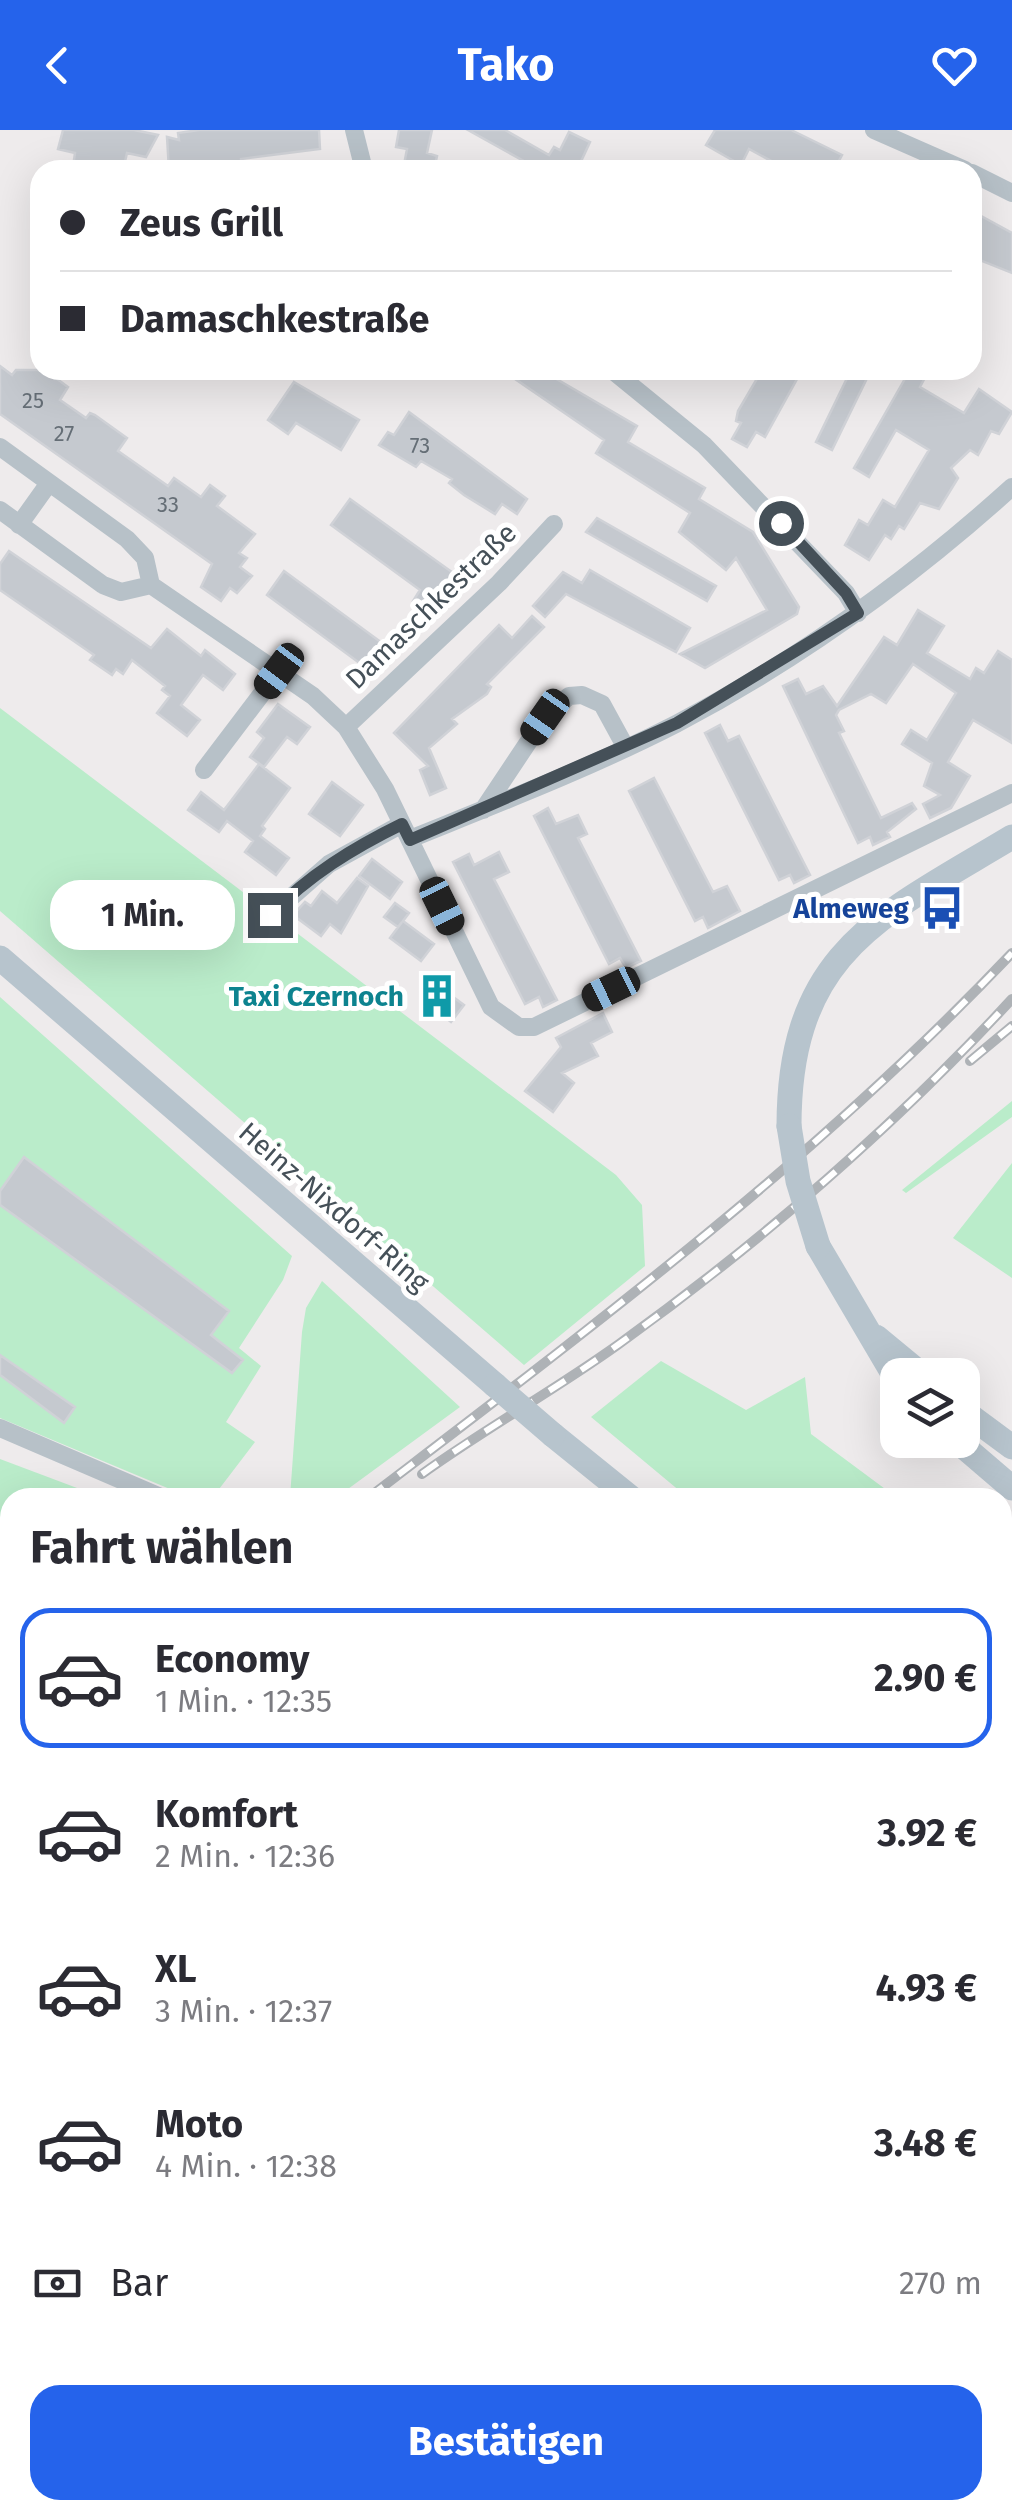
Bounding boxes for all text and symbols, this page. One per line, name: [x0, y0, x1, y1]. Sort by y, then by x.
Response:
icon: back: [30, 38, 85, 93]
text: Tako: [457, 38, 555, 92]
icon: heart: [927, 38, 982, 93]
text: Zeus Grill: [120, 200, 283, 246]
text: Damaschkestraße: [120, 296, 429, 342]
house number: 25: [22, 387, 44, 414]
house number: 27: [54, 420, 74, 447]
house number: 73: [410, 432, 430, 459]
house number: 33: [157, 491, 179, 518]
route start: [759, 501, 804, 546]
street label: Damaschkestraße: [339, 516, 523, 696]
car: [249, 638, 309, 704]
car: [516, 684, 574, 750]
car: [415, 872, 469, 940]
callout: 1 Min.: [50, 880, 235, 950]
bus stop icon: Almeweg: [918, 884, 966, 932]
place label: Almeweg: [792, 892, 910, 925]
route end: [248, 893, 293, 938]
text: 1 Min.: [101, 896, 184, 934]
car: [577, 962, 645, 1016]
building icon: Taxi Czernoch: [413, 972, 461, 1020]
place label: Taxi Czernoch: [229, 980, 404, 1013]
street label: Heinz-Nixdorf-Ring: [232, 1115, 436, 1299]
map controls: [880, 1358, 980, 1458]
button: layers: [880, 1358, 980, 1458]
text: Fahrt wählen: [30, 1521, 294, 1575]
icon: car: [35, 1633, 125, 1723]
text: Economy: [155, 1636, 310, 1682]
text: 2.90 €: [874, 1655, 977, 1701]
text: 1 Min. · 12:35: [155, 1682, 332, 1720]
icon: car: [35, 1788, 125, 1878]
text: Komfort: [155, 1791, 298, 1837]
text: 3.92 €: [877, 1810, 977, 1856]
text: 2 Min. · 12:36: [155, 1837, 335, 1875]
icon: car: [35, 1943, 125, 2033]
text: XL: [155, 1946, 197, 1992]
text: 4.93 €: [876, 1965, 977, 2011]
text: 3 Min. · 12:37: [155, 1992, 332, 2030]
icon: car: [35, 2098, 125, 2188]
text: Moto: [155, 2101, 243, 2147]
text: 3.48 €: [874, 2120, 977, 2166]
text: 4 Min. · 12:38: [155, 2147, 337, 2185]
icon: cash: [30, 2256, 85, 2311]
text: Bar: [110, 2260, 168, 2306]
text: 270 m: [899, 2264, 982, 2302]
button: Bestätigen: [30, 2385, 982, 2500]

